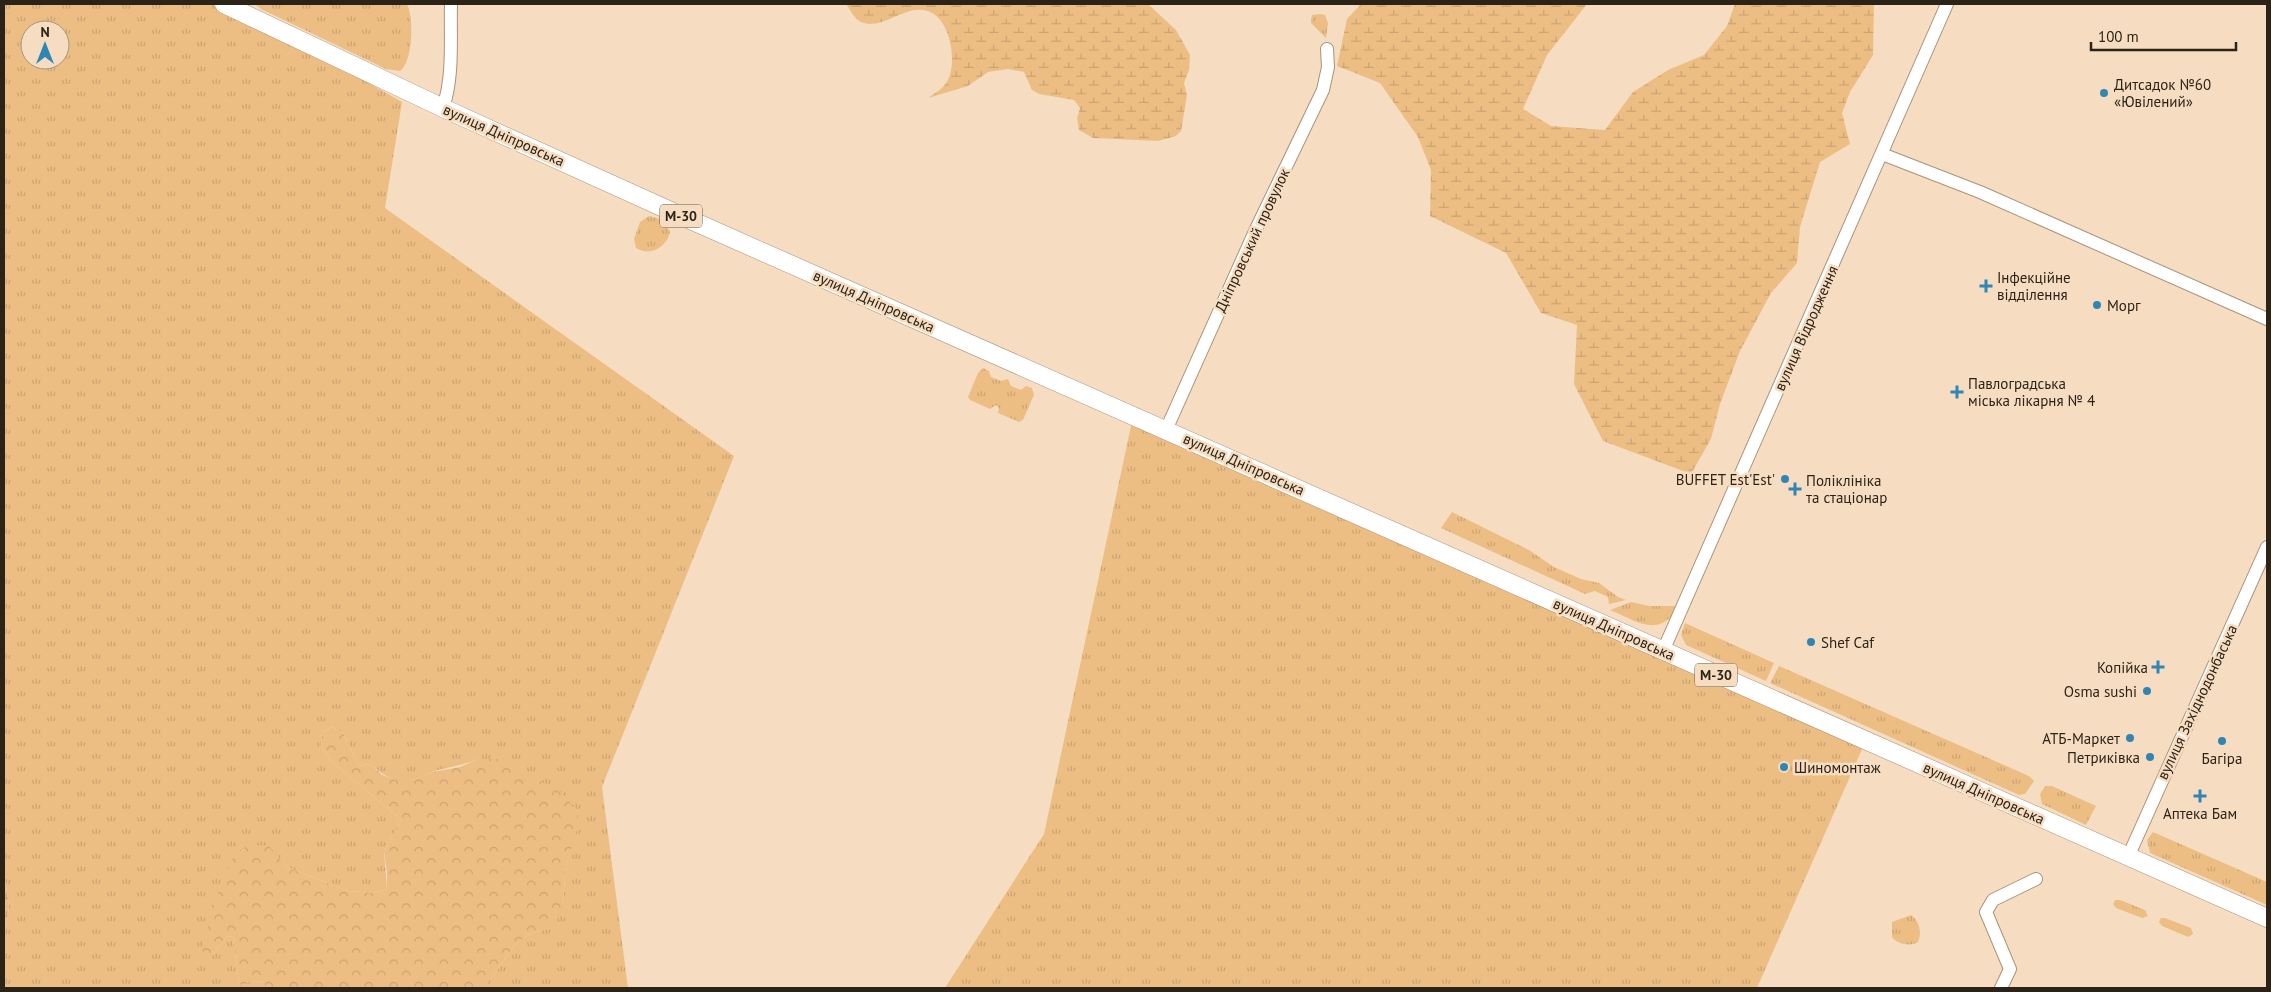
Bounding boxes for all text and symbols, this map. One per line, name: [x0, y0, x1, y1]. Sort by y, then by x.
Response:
north arrow: [20, 20, 70, 70]
scale bar: [2091, 20, 2236, 52]
text: N: [40, 23, 50, 41]
text: 100 m: [2098, 27, 2139, 46]
place label: Дитсадок №60 «Ювілений»: [2114, 75, 2211, 111]
marker: Дитсадок №60 «Ювілений»: [2098, 87, 2110, 99]
street label: вулиця Дніпровська: [440, 100, 568, 170]
street label: Дніпровський провулок: [1210, 164, 1294, 315]
road number: М-30: [660, 205, 702, 228]
street label: вулиця Відродження: [1770, 262, 1842, 394]
street label: вулиця Дніпровська: [810, 266, 938, 336]
place label: Інфекційне відділення: [1997, 268, 2071, 304]
marker: Інфекційне відділення: [1979, 279, 1993, 293]
place label: Морг: [2107, 296, 2141, 315]
marker: Морг: [2091, 299, 2103, 311]
place label: Павлоградська міська лікарня № 4: [1968, 374, 2095, 410]
marker: Павлоградська міська лікарня № 4: [1950, 385, 1964, 399]
street label: вулиця Дніпровська: [1180, 429, 1308, 499]
place label: BUFFET Est'Est': [1676, 470, 1775, 489]
place label: Поліклініка та стаціонар: [1806, 471, 1887, 507]
marker: BUFFET Est'Est': [1779, 473, 1791, 485]
marker: Поліклініка та стаціонар: [1788, 482, 1802, 496]
street label: вулиця Дніпровська: [1550, 594, 1678, 664]
street label: вулиця Західнодонбаська: [2153, 621, 2241, 783]
place label: Shef Caf: [1821, 633, 1875, 652]
marker: Shef Caf: [1805, 636, 1817, 648]
place label: Копiйка: [2097, 658, 2148, 677]
marker: Копiйка: [2152, 661, 2164, 673]
road number: М-30: [1695, 664, 1737, 686]
place label: Osma sushi: [2064, 682, 2137, 701]
marker: Osma sushi: [2141, 685, 2153, 697]
place label: АТБ-Маркет: [2042, 729, 2120, 748]
marker: АТБ-Маркет: [2124, 732, 2136, 744]
marker: Багiра: [2216, 735, 2228, 747]
place label: Петриківка: [2067, 748, 2140, 767]
place label: Багiра: [2202, 749, 2242, 768]
marker: Петриківка: [2144, 751, 2156, 763]
place label: Шиномонтаж: [1794, 758, 1881, 777]
street label: вулиця Дніпровська: [1920, 758, 2048, 828]
marker: Шиномонтаж: [1778, 761, 1790, 773]
marker: Аптека Бам: [2194, 790, 2206, 802]
place label: Аптека Бам: [2163, 804, 2237, 823]

